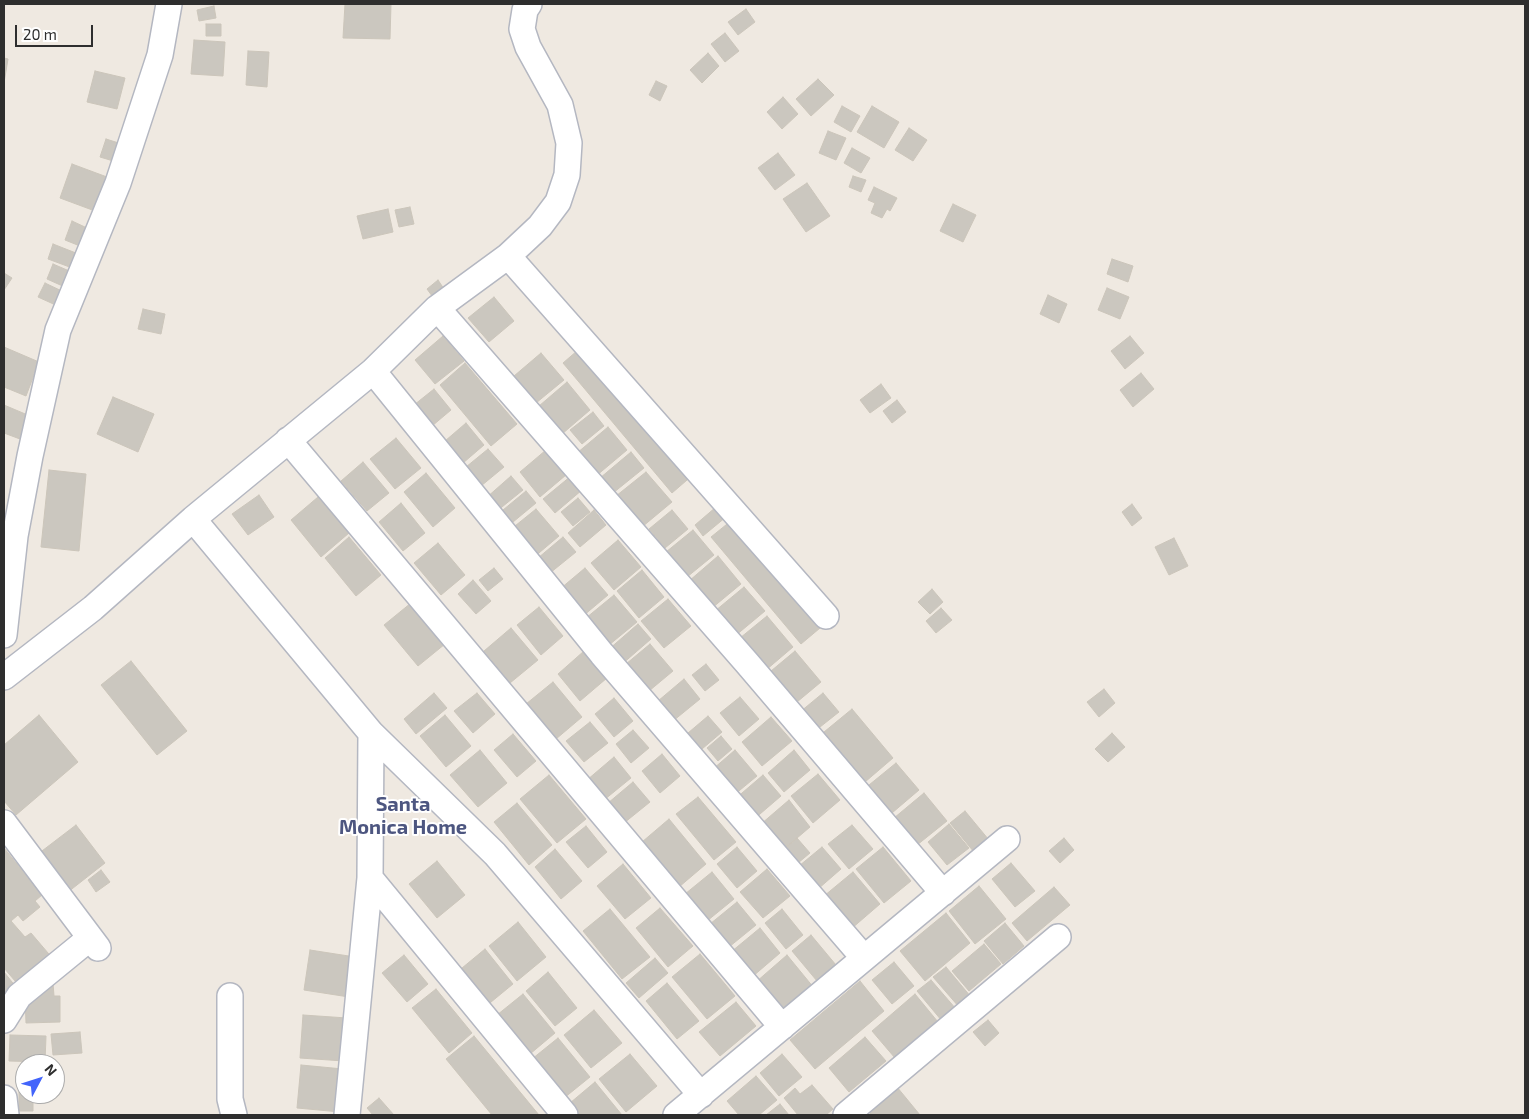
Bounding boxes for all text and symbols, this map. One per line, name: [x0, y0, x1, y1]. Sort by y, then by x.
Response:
scale bar: [18, 15, 95, 47]
text: 20 m: [23, 25, 57, 43]
district label: Santa Monica Home: [339, 792, 467, 839]
north arrow: [15, 1054, 65, 1104]
text: N: [41, 1060, 61, 1079]

